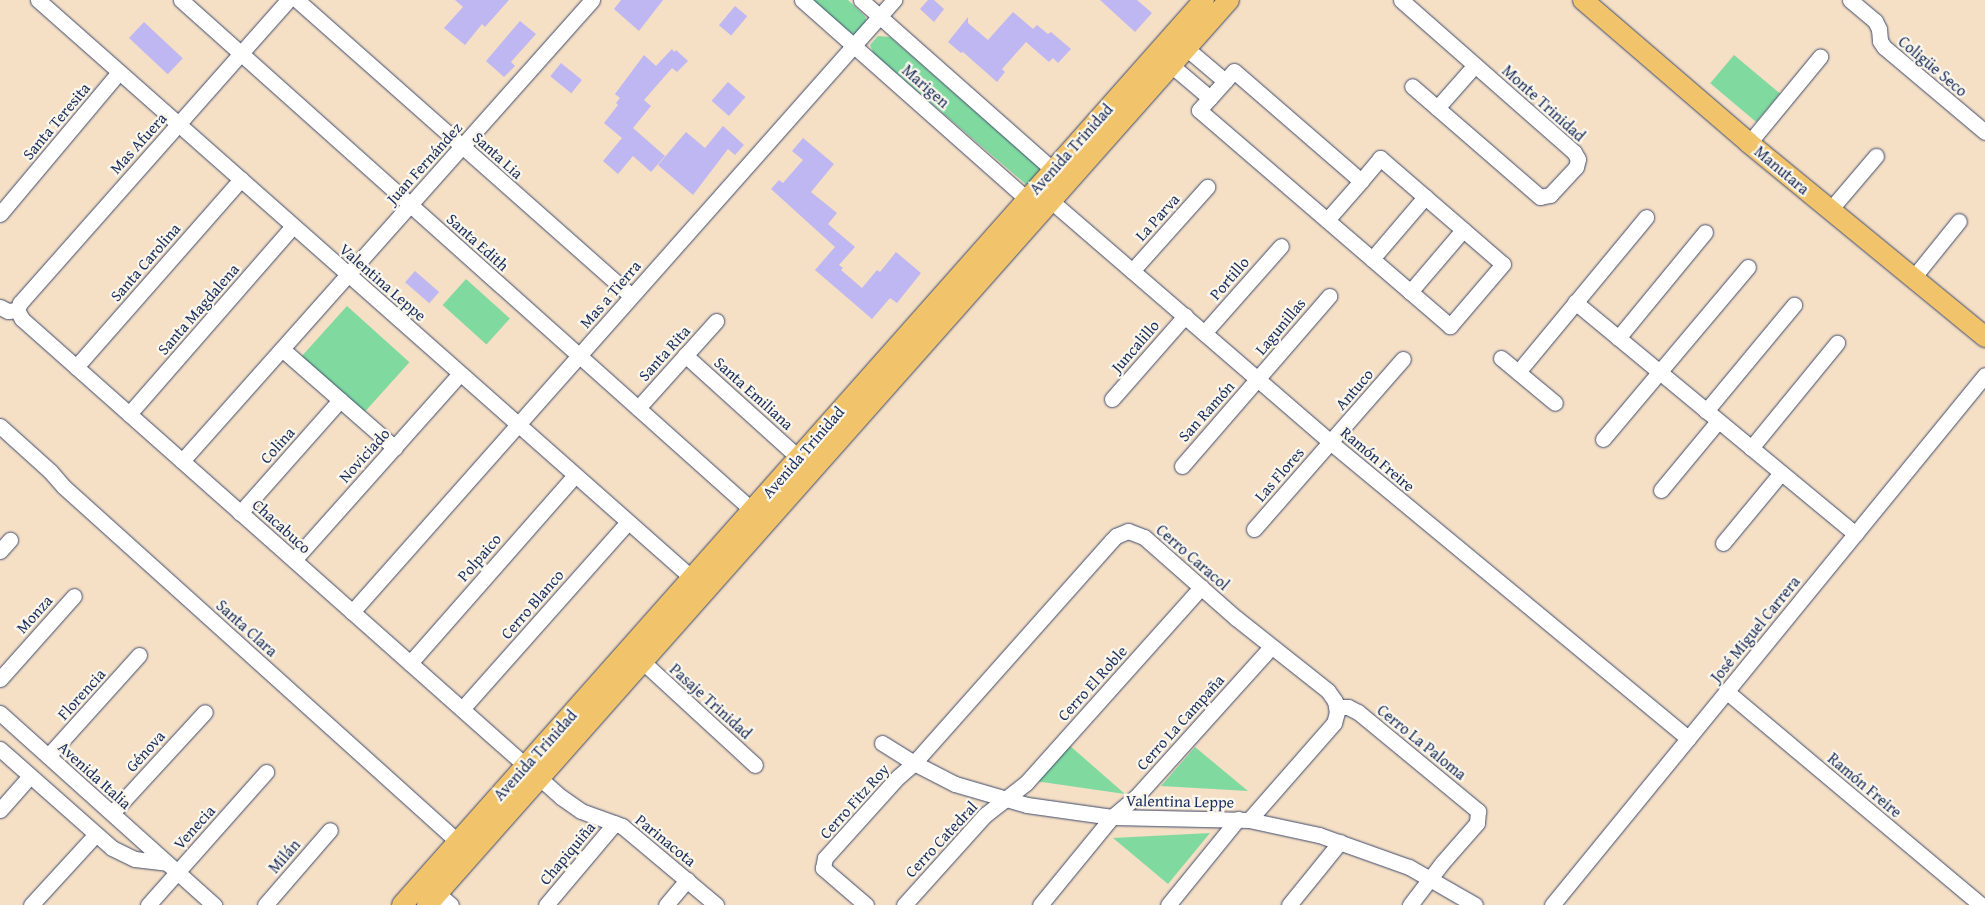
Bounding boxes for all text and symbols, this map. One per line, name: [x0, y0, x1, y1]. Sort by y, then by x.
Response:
street label: Coligüe Seco: [1895, 32, 1971, 100]
street label: Marigen: [898, 60, 954, 112]
street label: Monte Trinidad: [1499, 61, 1589, 145]
street label: Santa Teresita: [18, 78, 94, 164]
street label: Avenida Trinidad: [1025, 100, 1117, 198]
street label: Mas Afuera: [106, 109, 170, 177]
street label: Juan Fernández: [382, 118, 466, 208]
street label: Santa Lia: [469, 127, 527, 183]
street label: Manutara: [1751, 142, 1813, 198]
street label: La Parva: [1131, 189, 1183, 245]
street label: Santa Edith: [443, 209, 513, 275]
street label: Santa Carolina: [106, 219, 184, 305]
street label: Valentina Leppe: [336, 239, 430, 325]
street label: Portillo: [1205, 253, 1253, 303]
street label: Mas a Tierra: [575, 256, 645, 332]
street label: Santa Magdalena: [153, 260, 243, 358]
street label: Lagunillas: [1251, 294, 1309, 358]
street label: Juncalillo: [1107, 316, 1163, 376]
street label: Santa Rita: [634, 321, 694, 385]
street label: Santa Emiliana: [710, 352, 798, 434]
street label: Antuco: [1331, 364, 1377, 414]
street label: San Ramón: [1174, 377, 1238, 445]
street label: Avenida Trinidad: [758, 402, 848, 502]
street label: Colina: [256, 423, 298, 467]
street label: Ramón Freire: [1337, 423, 1419, 495]
street label: Noviciado: [335, 424, 393, 486]
street label: Las Flores: [1250, 443, 1308, 505]
street label: Chacabuco: [249, 495, 315, 557]
street label: Cerro Caracol: [1152, 520, 1234, 594]
street label: Polpaico: [453, 529, 505, 585]
street label: Cerro Blanco: [496, 565, 568, 643]
street label: José Miguel Carrera: [1706, 572, 1804, 686]
street label: Monza: [12, 591, 56, 637]
street label: Santa Clara: [212, 595, 282, 661]
street label: Cerro El Roble: [1053, 641, 1131, 725]
street label: Pasaje Trinidad: [666, 659, 756, 743]
street label: Florencia: [53, 664, 109, 724]
street label: Cerro La Campaña: [1132, 670, 1228, 774]
street label: Cerro La Paloma: [1374, 700, 1470, 784]
street label: Avenida Trinidad: [489, 706, 581, 804]
street label: Génova: [121, 726, 169, 776]
street label: Avenida Italia: [54, 737, 136, 813]
street label: Ramón Freire: [1824, 749, 1906, 821]
street label: Cerro Fitz Roy: [815, 759, 893, 843]
street label: Valentina Leppe: [1126, 790, 1234, 812]
street label: Cerro Catedral: [901, 797, 981, 881]
street label: Venecia: [169, 801, 219, 853]
street label: Parinacota: [632, 810, 700, 870]
street label: Chapiquiña: [535, 818, 599, 888]
street label: Milán: [264, 835, 304, 877]

